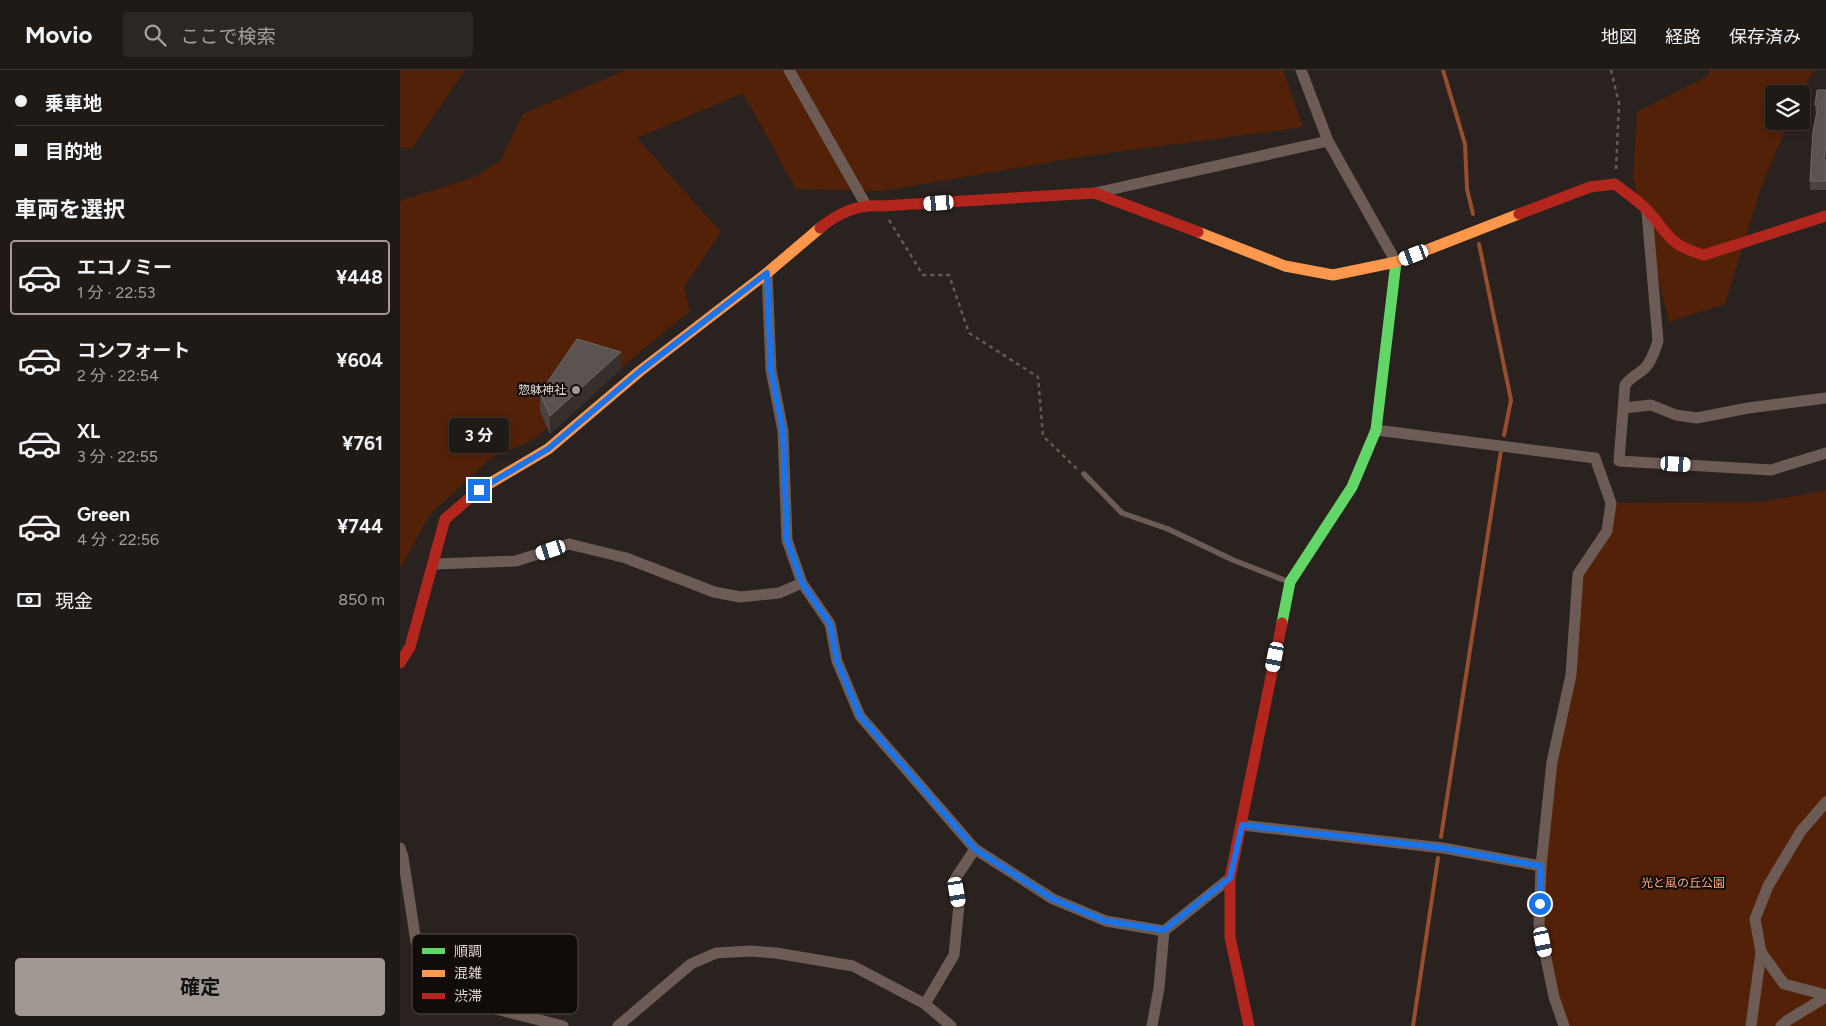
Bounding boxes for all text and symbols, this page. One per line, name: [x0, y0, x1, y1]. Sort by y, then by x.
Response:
search box: [123, 12, 473, 57]
text: Movio: [25, 20, 93, 49]
icon: search: [141, 21, 169, 49]
text: ここで検索: [181, 25, 276, 48]
text: 地図: [1601, 26, 1637, 48]
text: 経路: [1665, 26, 1701, 48]
text: 保存済み: [1729, 26, 1801, 48]
map controls: [1765, 85, 1810, 130]
button: layers: [1765, 85, 1810, 130]
text: 乗車地: [45, 92, 102, 115]
text: 目的地: [45, 140, 102, 163]
car: [923, 194, 954, 212]
text: 車両を選択: [15, 196, 125, 223]
car: [1397, 243, 1430, 267]
icon: car: [17, 255, 62, 300]
text: エコノミー: [77, 256, 172, 279]
text: ¥448: [336, 266, 383, 289]
text: 1 分 · 22:53: [77, 283, 155, 302]
icon: car: [17, 338, 62, 383]
text: コンフォート: [77, 339, 190, 362]
text: ¥604: [336, 349, 383, 372]
text: 2 分 · 22:54: [77, 366, 159, 385]
place label: 惣躰神社: [518, 383, 566, 397]
marker: 惣躰神社: [570, 384, 582, 396]
callout: 3 分: [449, 418, 509, 452]
text: XL: [77, 420, 100, 443]
icon: car: [17, 421, 62, 466]
text: 3 分: [465, 426, 493, 445]
text: ¥761: [342, 432, 383, 455]
text: 3 分 · 22:55: [77, 447, 158, 466]
car: [1660, 456, 1691, 472]
route end: [468, 479, 490, 501]
text: Green: [77, 503, 130, 526]
icon: car: [17, 504, 62, 549]
text: ¥744: [337, 515, 383, 538]
text: 4 分 · 22:56: [77, 530, 159, 549]
car: [534, 538, 567, 562]
icon: cash: [15, 586, 43, 614]
text: 現金: [55, 590, 93, 613]
text: 850 m: [338, 590, 385, 609]
car: [1264, 641, 1285, 673]
car: [947, 876, 966, 908]
park label: 光と風の丘公園: [1641, 876, 1725, 890]
route start: [1529, 893, 1551, 915]
car: [1532, 926, 1553, 958]
legend: [412, 934, 578, 1014]
text: 順調: [454, 943, 482, 960]
button: 確定: [15, 958, 385, 1016]
text: 混雑: [454, 965, 482, 982]
text: 渋滞: [454, 988, 482, 1005]

